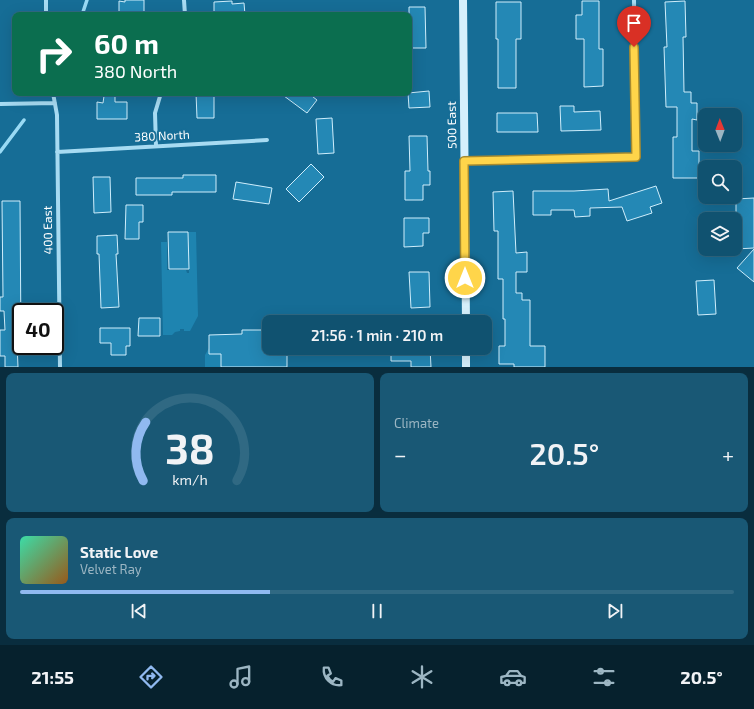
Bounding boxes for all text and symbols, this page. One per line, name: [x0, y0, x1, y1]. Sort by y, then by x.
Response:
pin: [617, 6, 651, 47]
icon: arrive: [623, 12, 645, 34]
text: 60 m: [94, 26, 159, 60]
icon: right: [28, 28, 80, 80]
text: 380 North: [94, 60, 177, 82]
street label: 500 East: [444, 101, 458, 149]
north arrow: [698, 108, 742, 152]
map controls: [698, 108, 742, 256]
street label: 380 North: [134, 127, 190, 143]
button: search: [698, 160, 742, 204]
street label: 400 East: [40, 205, 54, 254]
button: layers: [698, 212, 742, 256]
position arrow: [444, 257, 486, 299]
speed limit sign: 40: [12, 303, 64, 355]
text: 21:56 · 1 min · 210 m: [311, 326, 443, 344]
text: Climate: [394, 415, 439, 431]
text: 38: [165, 421, 215, 471]
text: 20.5°: [529, 435, 599, 471]
text: −: [394, 441, 407, 467]
text: +: [722, 441, 734, 467]
text: km/h: [172, 470, 208, 487]
text: Static Love: [80, 543, 158, 561]
text: Velvet Ray: [80, 561, 142, 577]
icon: previous: [128, 600, 150, 622]
icon: pause: [366, 600, 388, 622]
icon: next: [604, 600, 626, 622]
icon: directions: [137, 663, 165, 691]
icon: music: [227, 663, 255, 691]
icon: phone: [318, 663, 346, 691]
icon: climate: [408, 663, 436, 691]
icon: car: [499, 663, 527, 691]
icon: filters: [590, 663, 618, 691]
text: 21:55: [31, 666, 74, 688]
text: 20.5°: [680, 666, 723, 688]

